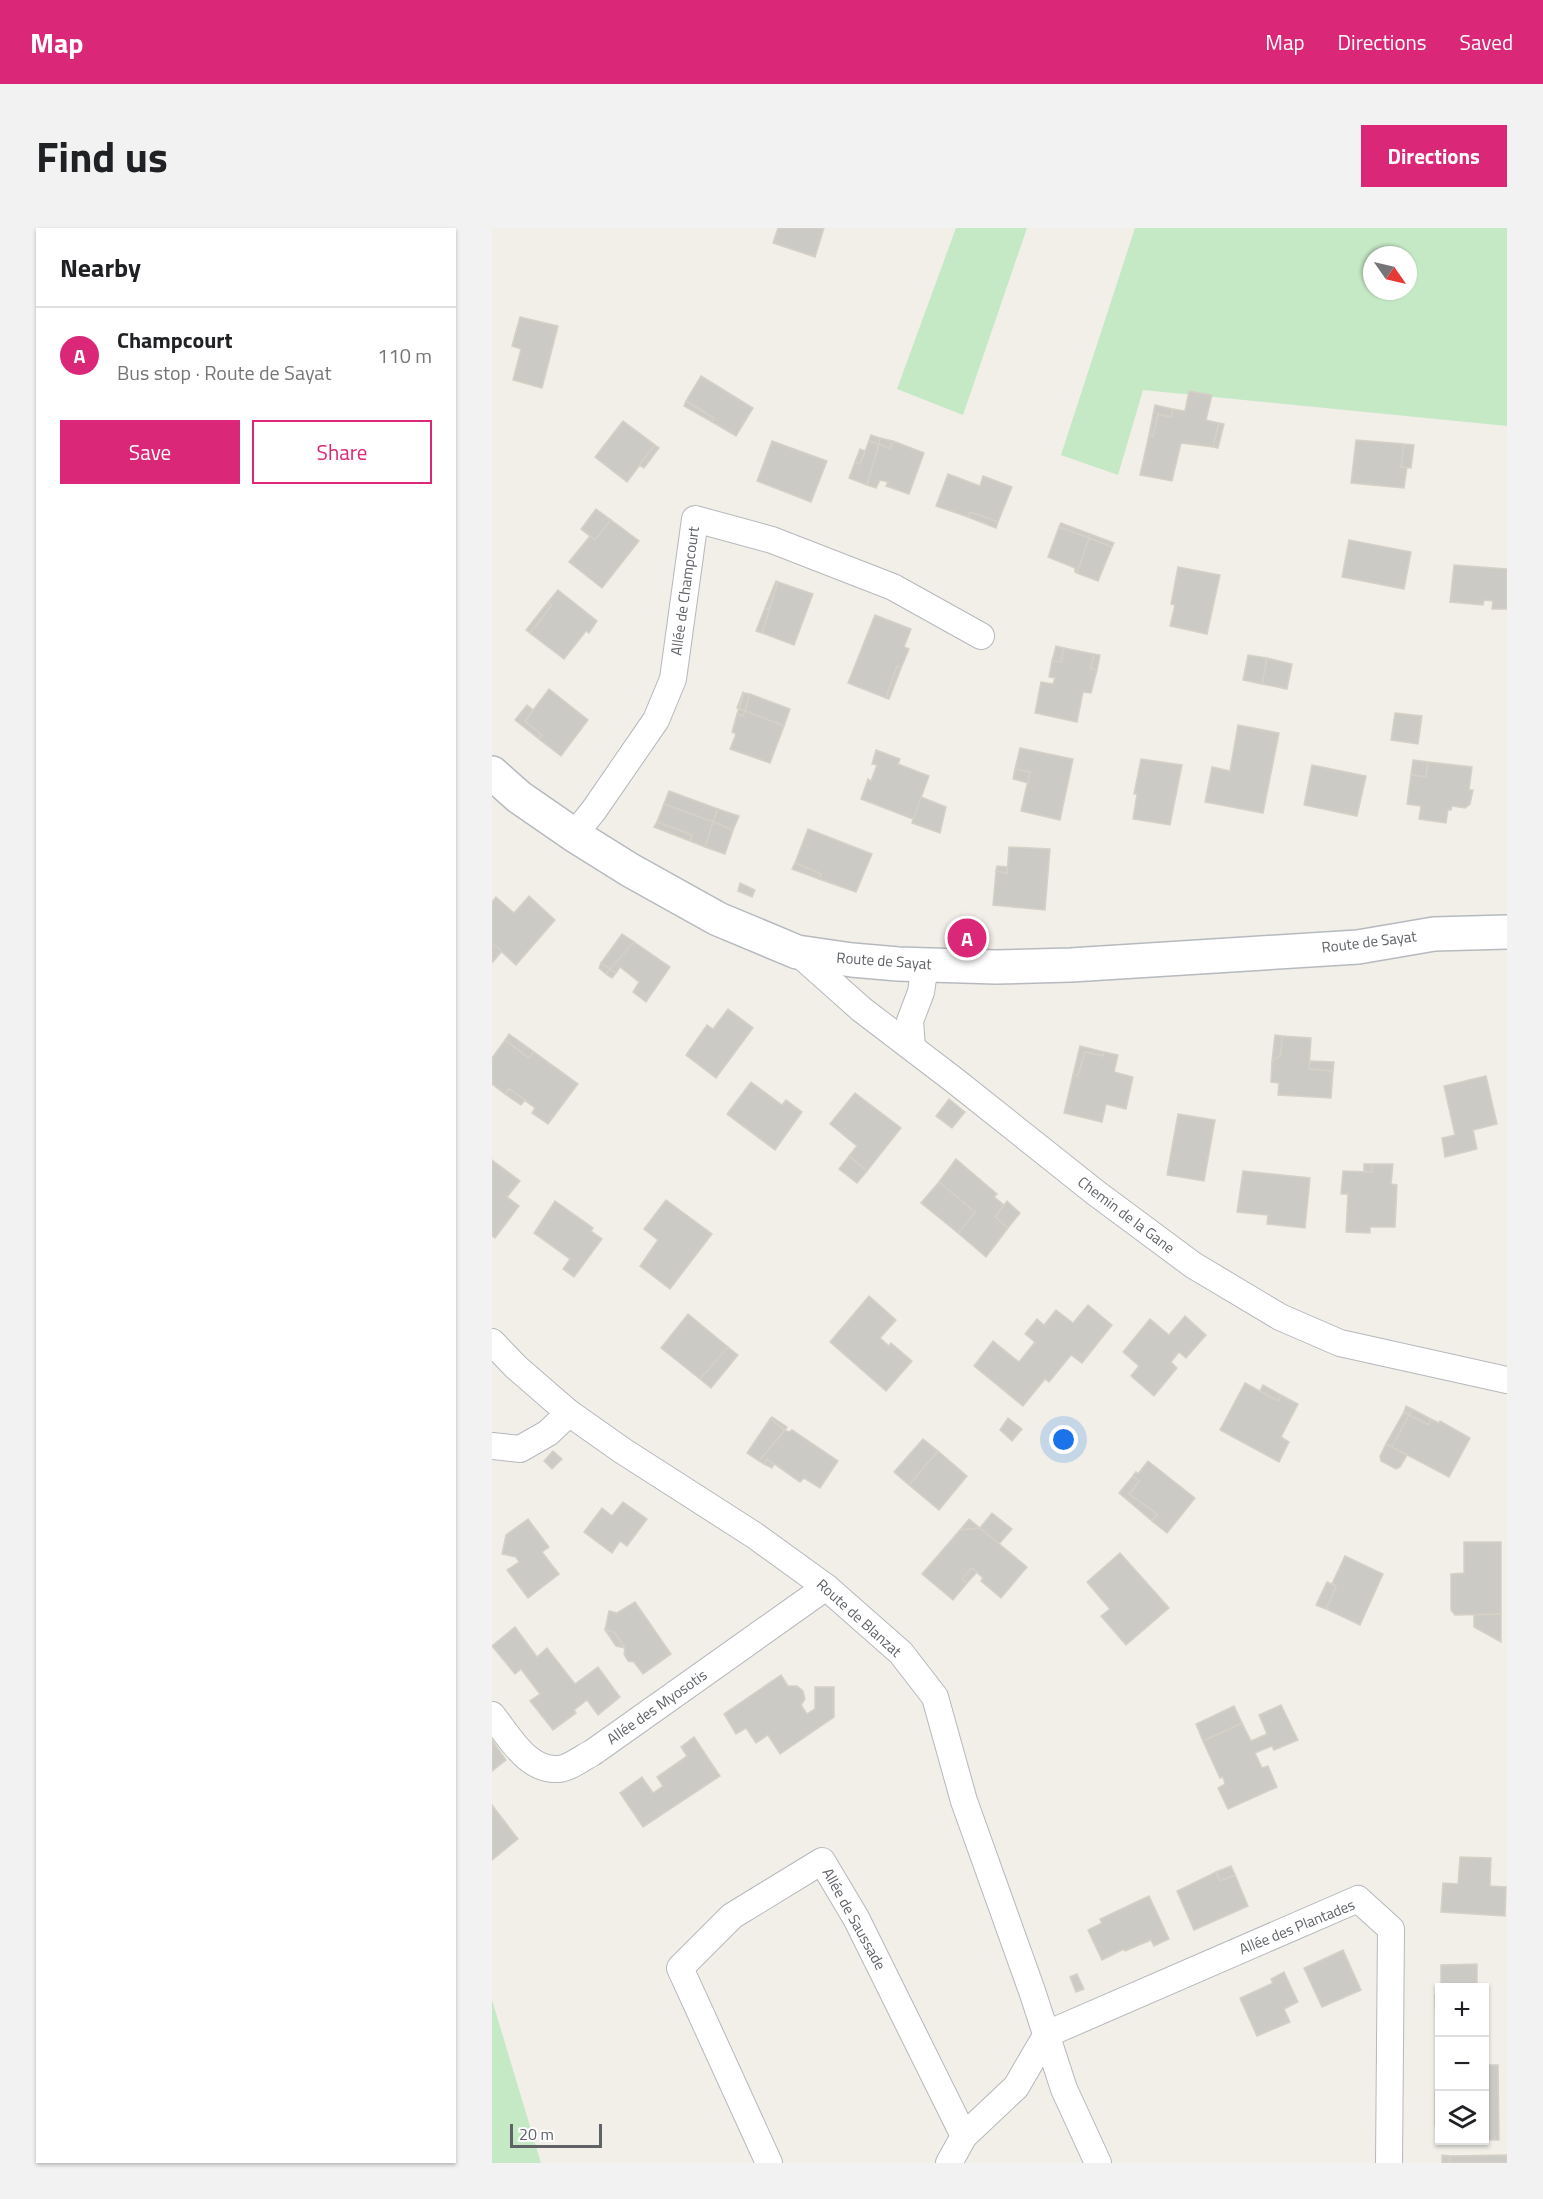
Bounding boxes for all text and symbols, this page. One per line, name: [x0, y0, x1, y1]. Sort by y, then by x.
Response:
text: Map: [30, 21, 84, 64]
text: Map: [1265, 26, 1305, 58]
text: Directions: [1338, 26, 1427, 58]
text: Saved: [1460, 26, 1513, 58]
text: Find us: [36, 124, 168, 188]
button: Directions: [1361, 125, 1507, 187]
north arrow: [1363, 246, 1417, 300]
text: Nearby: [60, 248, 141, 287]
text: Champcourt: [117, 323, 233, 357]
text: A: [73, 340, 86, 371]
text: 110 m: [377, 340, 432, 371]
text: Bus stop · Route de Sayat: [117, 357, 331, 388]
button: Save: [60, 420, 240, 484]
button: Share: [252, 420, 432, 484]
street label: Allée de Champcourt: [664, 524, 705, 657]
pin: A: [948, 916, 986, 960]
street label: Route de Sayat: [1320, 924, 1418, 959]
street label: Route de Sayat: [836, 946, 933, 975]
street label: Chemin de la Gane: [1073, 1170, 1180, 1259]
your location: [1049, 1425, 1078, 1454]
street label: Route de Blanzat: [812, 1573, 908, 1663]
street label: Allée des Myosotis: [602, 1663, 712, 1750]
street label: Allée de Saussade: [817, 1863, 892, 1974]
street label: Allée des Plantades: [1235, 1893, 1358, 1960]
map controls: [1435, 1983, 1489, 2145]
button: +: [1435, 1983, 1489, 2037]
button: −: [1435, 2037, 1489, 2091]
button: layers: [1435, 2091, 1489, 2145]
scale bar: [510, 2121, 602, 2148]
text: 20 m: [519, 2122, 554, 2146]

